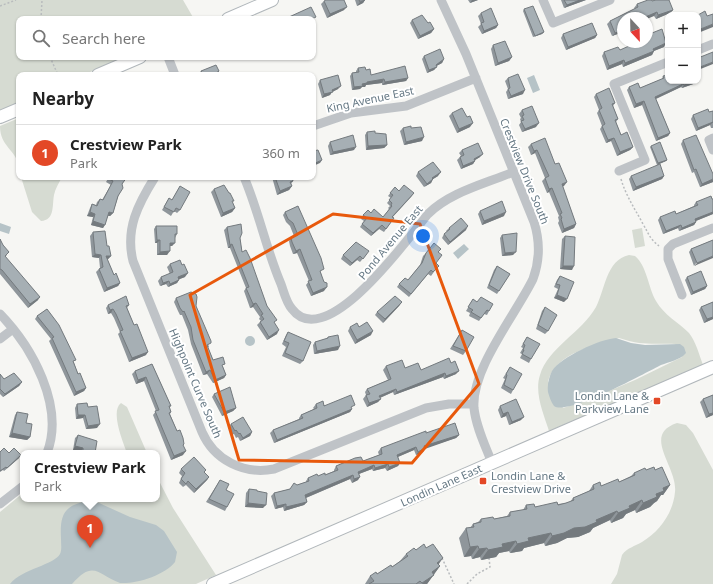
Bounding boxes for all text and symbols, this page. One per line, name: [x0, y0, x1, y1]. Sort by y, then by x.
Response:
north arrow: [617, 12, 653, 48]
map controls: [665, 12, 701, 84]
button: +: [665, 12, 701, 48]
search box: [16, 16, 316, 60]
icon: search: [30, 27, 52, 49]
text: Search here: [62, 28, 145, 48]
button: −: [665, 48, 701, 84]
street label: King Avenue East: [325, 82, 415, 116]
text: Nearby: [32, 87, 94, 110]
street label: Crestview Drive South: [497, 116, 553, 226]
text: Crestview Park: [70, 134, 182, 154]
text: 1: [41, 144, 49, 162]
text: 360 m: [262, 144, 300, 162]
text: Park: [70, 154, 97, 172]
street label: Pond Avenue East: [354, 202, 426, 282]
your location: [413, 226, 433, 246]
street label: Highpoint Curve South: [166, 326, 226, 440]
place label: Londin Lane & Parkview Lane: [575, 388, 650, 416]
marker: Londin Lane & Parkview Lane: [652, 396, 662, 406]
popup: [20, 450, 160, 502]
text: Crestview Park: [34, 457, 146, 477]
street label: Londin Lane East: [398, 460, 484, 510]
place label: Londin Lane & Crestview Drive: [491, 468, 571, 496]
marker: Londin Lane & Crestview Drive: [478, 476, 488, 486]
text: Park: [34, 477, 62, 495]
pin: 1: [77, 515, 103, 548]

